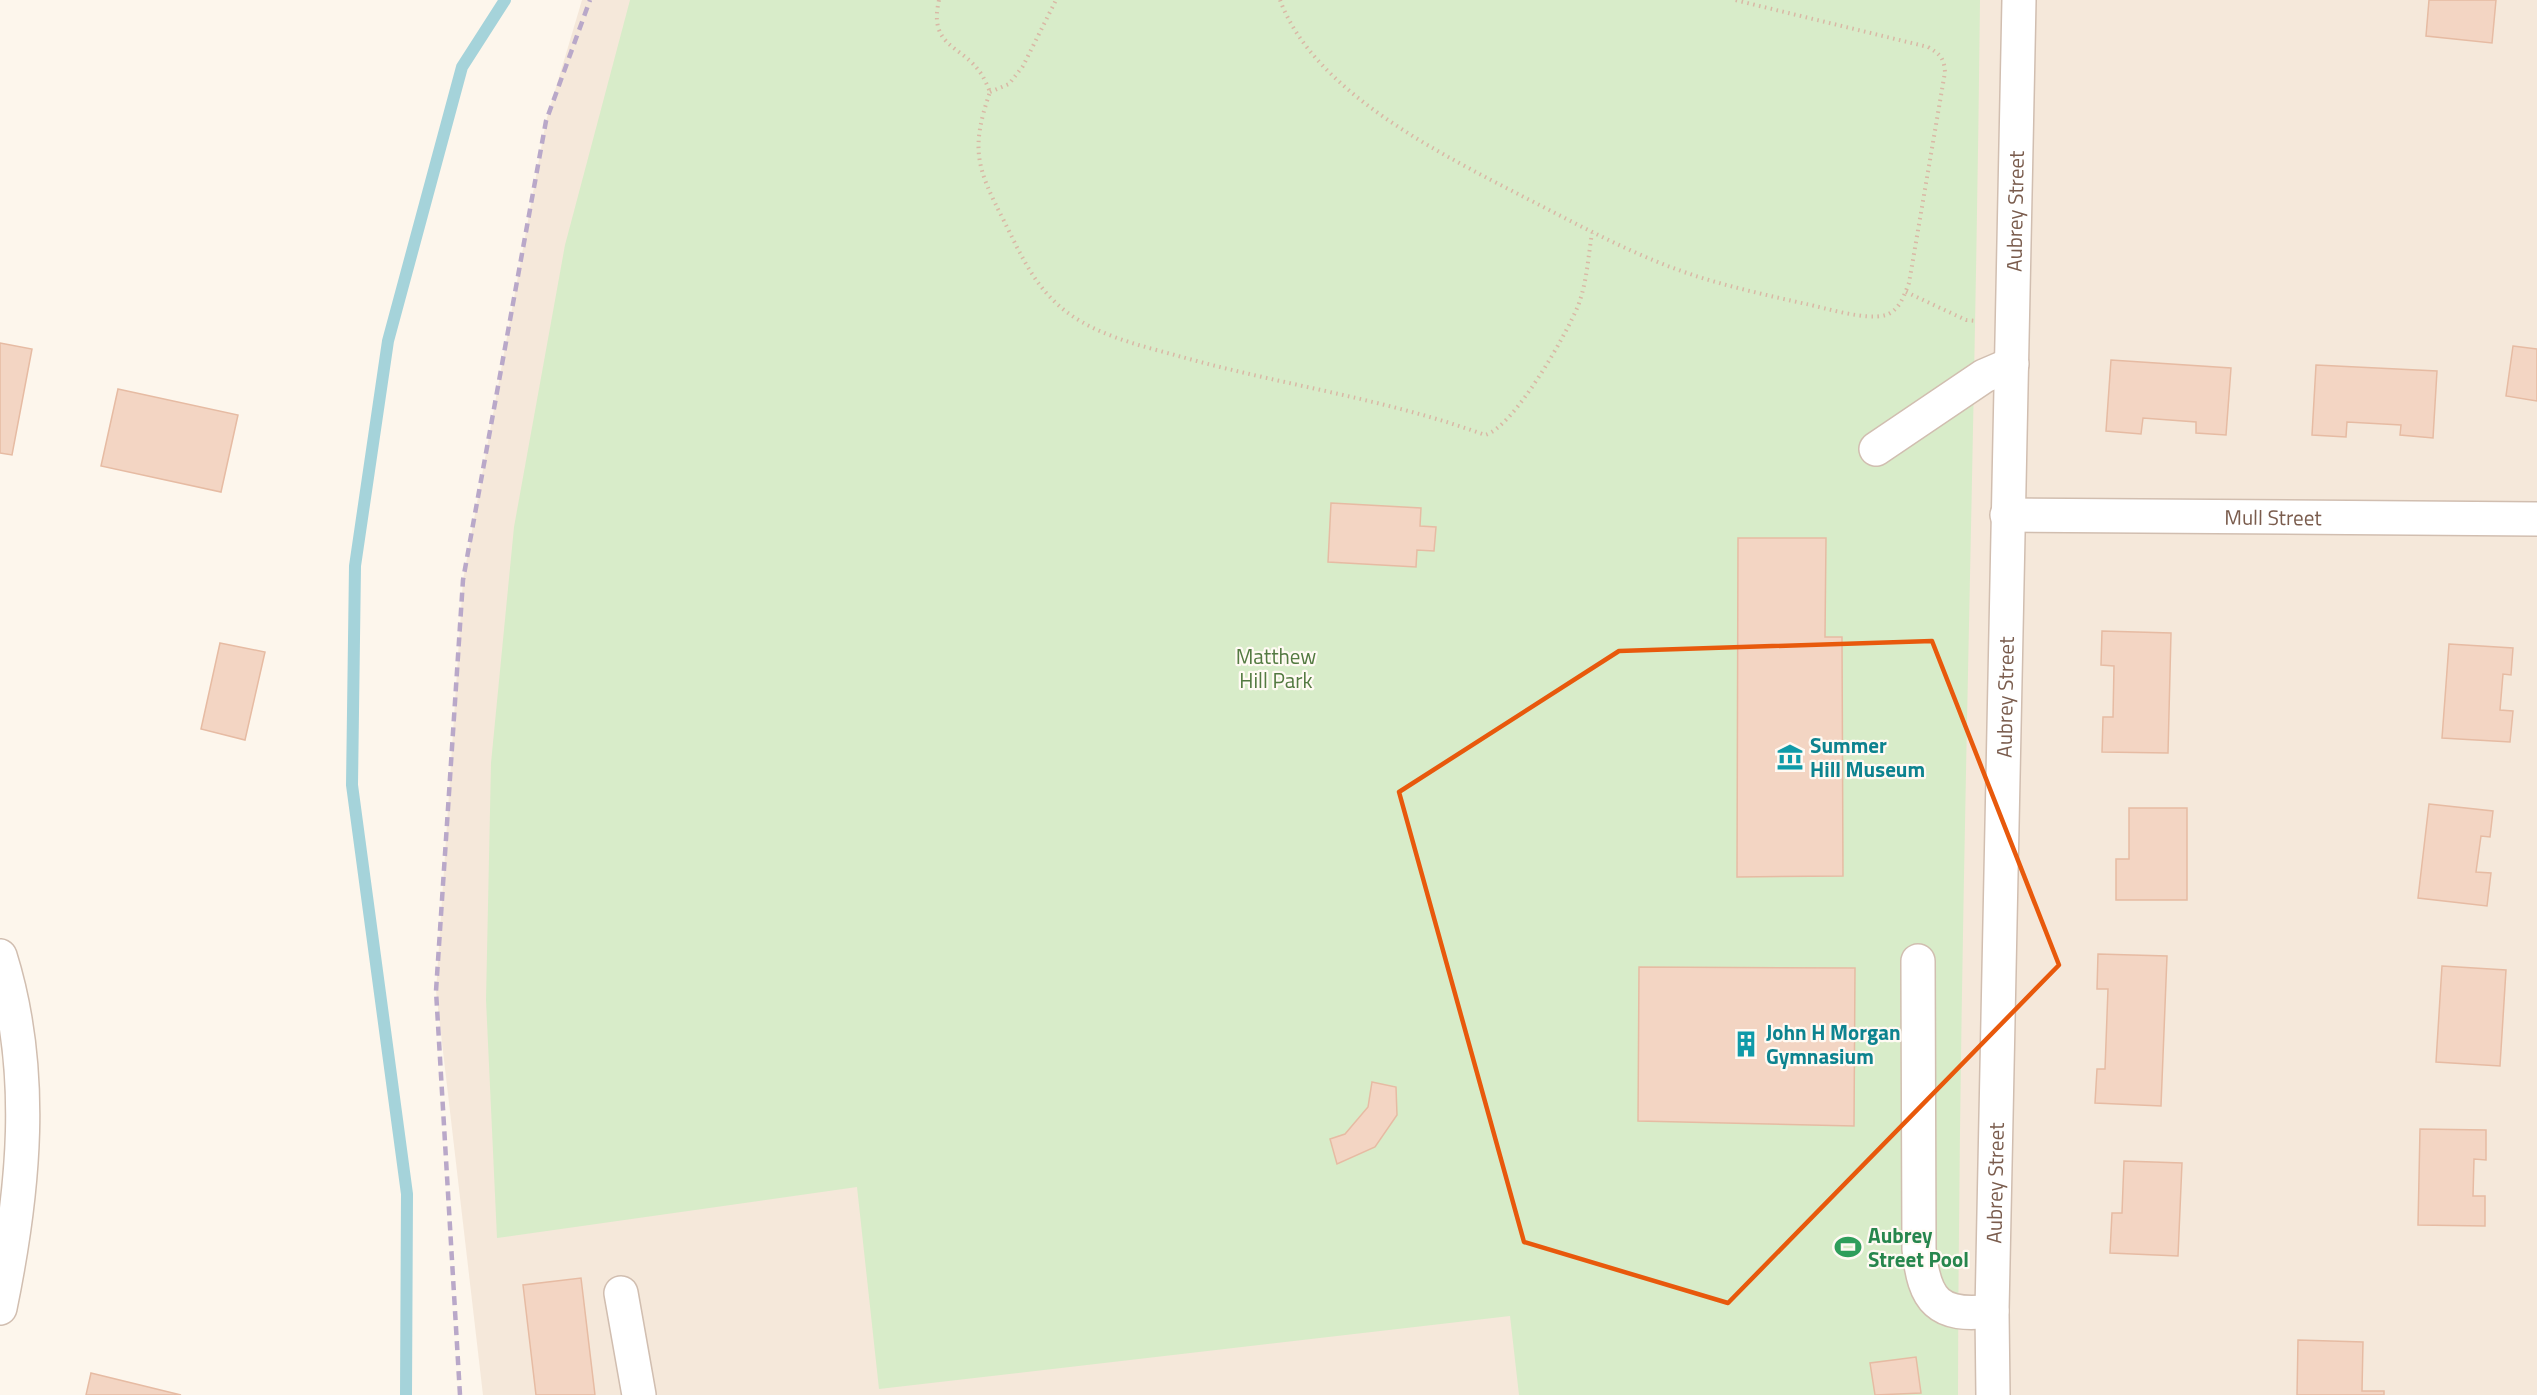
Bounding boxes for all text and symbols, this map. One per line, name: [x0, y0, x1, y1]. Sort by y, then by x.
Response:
street label: Aubrey Street: [1997, 150, 2032, 272]
street label: Mull Street: [2224, 501, 2322, 533]
street label: Aubrey Street: [1987, 636, 2022, 758]
park label: Matthew Hill Park: [1236, 640, 1316, 696]
place label: Summer Hill Museum: [1810, 729, 1925, 785]
museum icon: Summer Hill Museum: [1775, 742, 1805, 772]
place label: John H Morgan Gymnasium: [1766, 1016, 1901, 1072]
building icon: John H Morgan Gymnasium: [1731, 1029, 1761, 1059]
street label: Aubrey Street: [1977, 1122, 2012, 1244]
place label: Aubrey Street Pool: [1868, 1219, 1969, 1275]
sports icon: Aubrey Street Pool: [1833, 1232, 1863, 1262]

